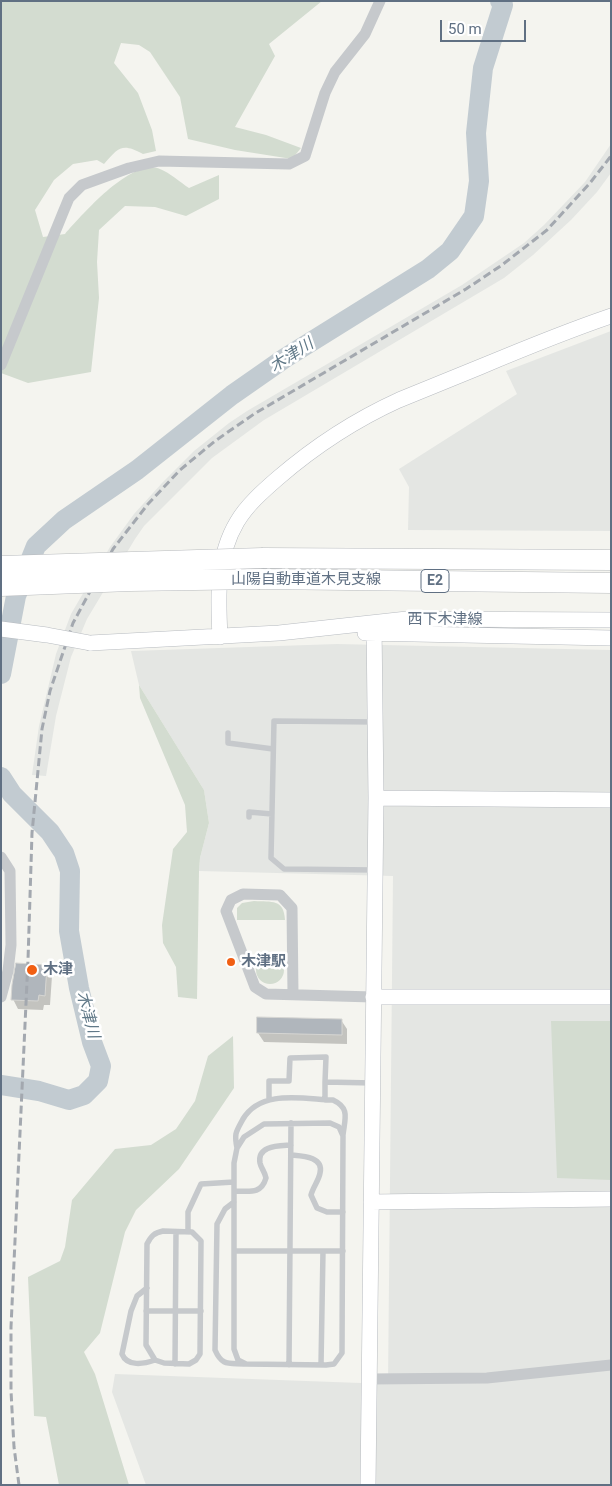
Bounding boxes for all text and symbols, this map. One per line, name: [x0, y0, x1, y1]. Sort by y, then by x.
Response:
scale bar: [442, 10, 528, 42]
text: 50 m: [448, 20, 482, 38]
water label: 木津川: [267, 335, 317, 377]
road number: E2: [421, 570, 449, 592]
street label: 山陽自動車道木見支線: [231, 571, 381, 589]
street label: 西下木津線: [408, 611, 482, 629]
place label: 木津駅: [241, 953, 286, 971]
marker: 木津駅: [225, 956, 237, 968]
place label: 木津: [43, 961, 73, 979]
marker: 木津: [25, 963, 39, 977]
water label: 木津川: [72, 989, 102, 1041]

